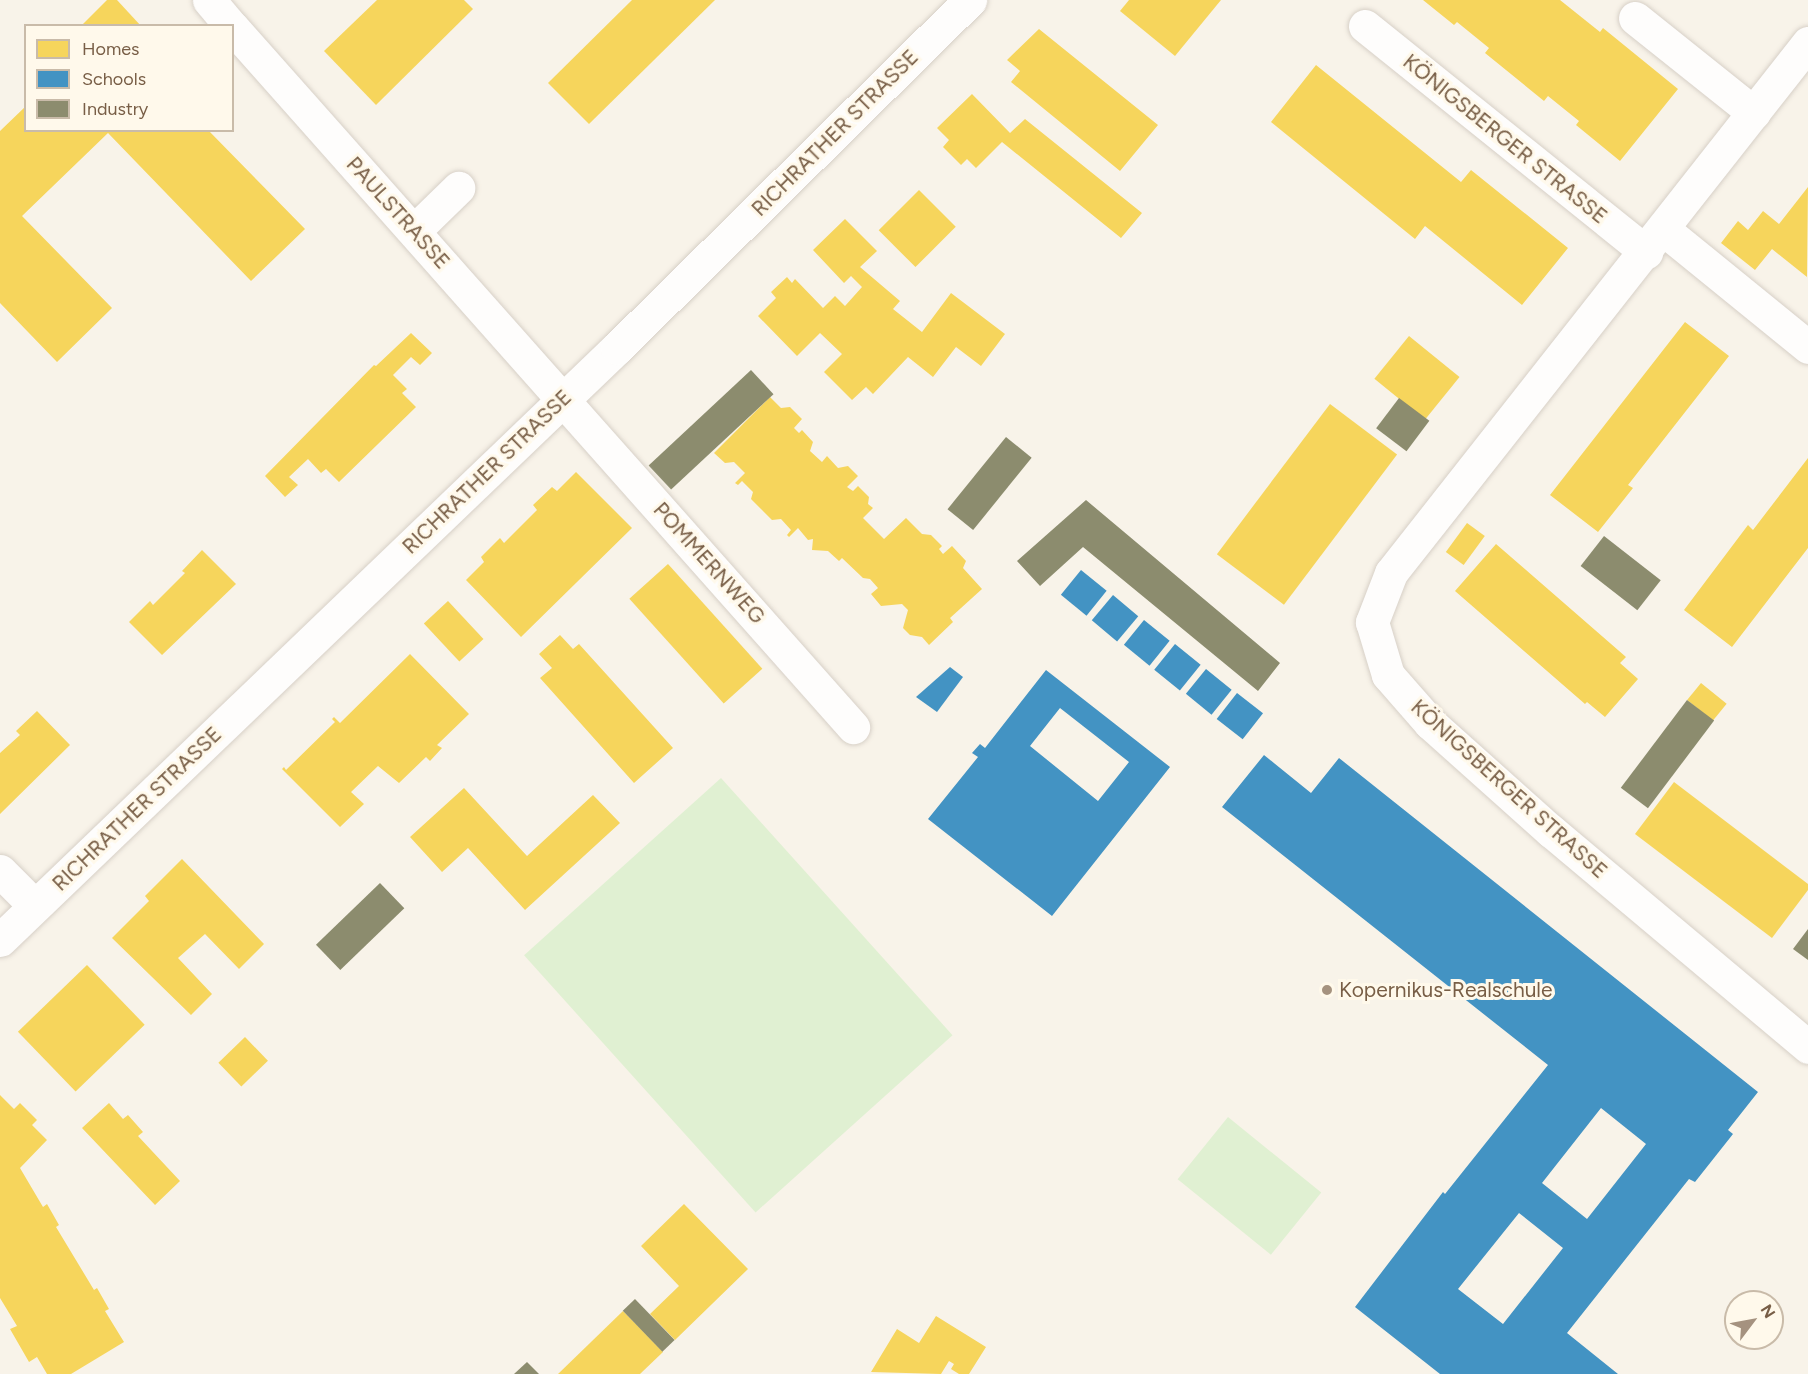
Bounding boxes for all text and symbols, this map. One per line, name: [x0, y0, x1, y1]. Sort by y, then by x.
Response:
legend: [24, 24, 234, 132]
text: Homes: [82, 38, 140, 60]
street label: RICHRATHER STRASSE: [747, 45, 923, 221]
street label: KÖNIGSBERGER STRASSE: [1398, 49, 1612, 229]
text: Schools: [82, 68, 146, 90]
text: Industry: [82, 98, 148, 120]
street label: PAULSTRASSE: [341, 152, 455, 274]
street label: RICHRATHER STRASSE: [397, 385, 577, 559]
street label: POMMERNWEG: [648, 497, 770, 629]
street label: KÖNIGSBERGER STRASSE: [1406, 694, 1612, 884]
street label: RICHRATHER STRASSE: [47, 722, 227, 896]
place label: Kopernikus-Realschule: [1339, 977, 1552, 1003]
marker: Kopernikus-Realschule: [1320, 983, 1334, 997]
north arrow: [1724, 1290, 1784, 1350]
text: N: [1757, 1301, 1779, 1322]

